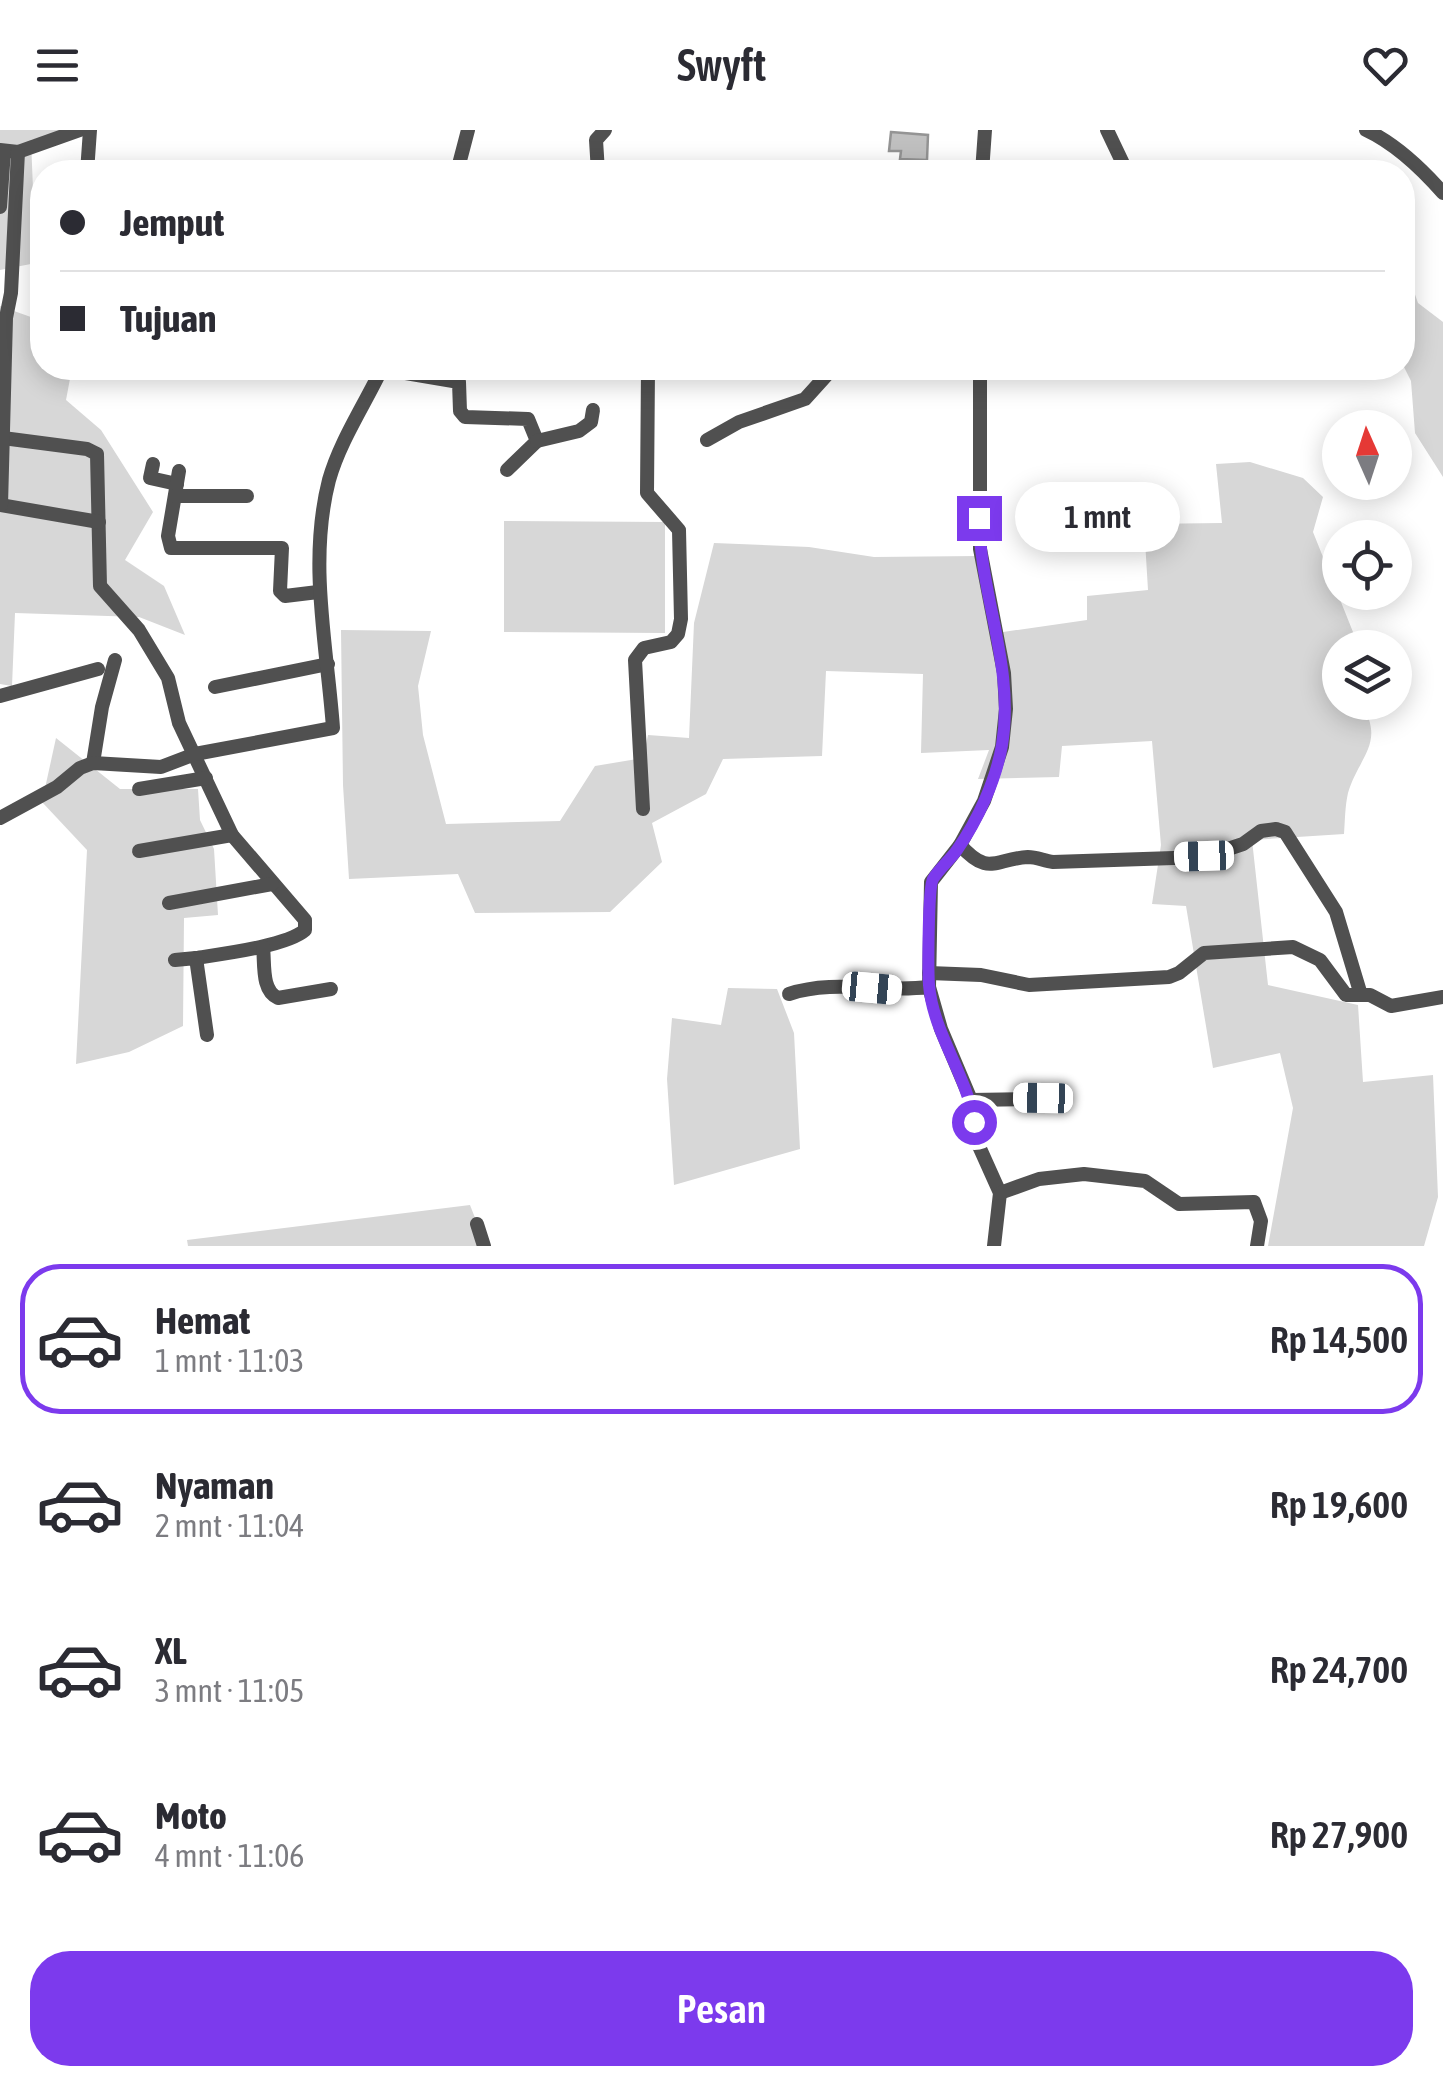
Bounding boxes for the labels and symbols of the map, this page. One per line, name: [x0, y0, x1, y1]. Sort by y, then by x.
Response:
north arrow: [1322, 410, 1412, 500]
callout: 1 mnt: [1014, 483, 1179, 553]
route end: [957, 496, 1002, 541]
car: [1173, 840, 1235, 872]
car: [841, 970, 903, 1006]
car: [1013, 1082, 1073, 1114]
route start: [952, 1100, 997, 1145]

